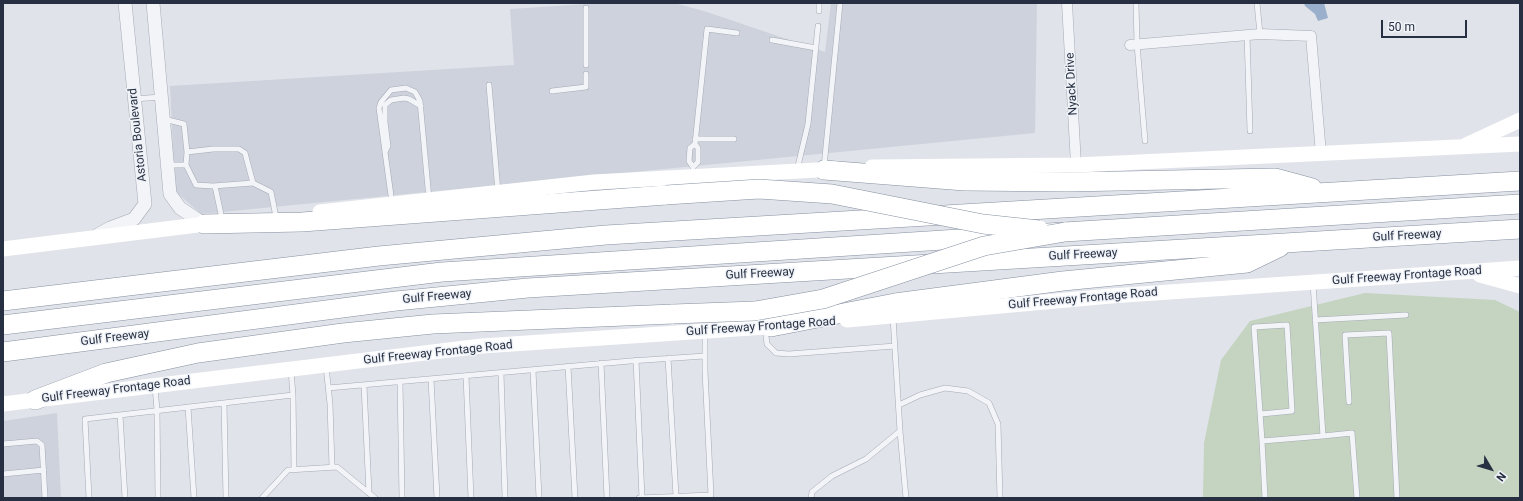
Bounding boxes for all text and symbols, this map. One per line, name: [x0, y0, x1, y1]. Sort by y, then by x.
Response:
scale bar: [1383, 12, 1469, 38]
text: 50 m: [1388, 20, 1415, 34]
street label: Nyack Drive: [1063, 52, 1081, 116]
street label: Astoria Boulevard: [126, 87, 150, 183]
street label: Gulf Freeway: [1372, 227, 1442, 245]
street label: Gulf Freeway: [1048, 246, 1118, 264]
street label: Gulf Freeway Frontage Road: [1332, 264, 1482, 288]
street label: Gulf Freeway: [725, 265, 795, 283]
street label: Gulf Freeway Frontage Road: [1008, 285, 1158, 313]
street label: Gulf Freeway: [402, 287, 472, 307]
street label: Gulf Freeway Frontage Road: [686, 315, 836, 339]
street label: Gulf Freeway: [80, 327, 150, 349]
street label: Gulf Freeway Frontage Road: [363, 338, 513, 368]
street label: Gulf Freeway Frontage Road: [41, 374, 191, 406]
north arrow: [1471, 449, 1511, 489]
text: N: [1493, 470, 1508, 484]

